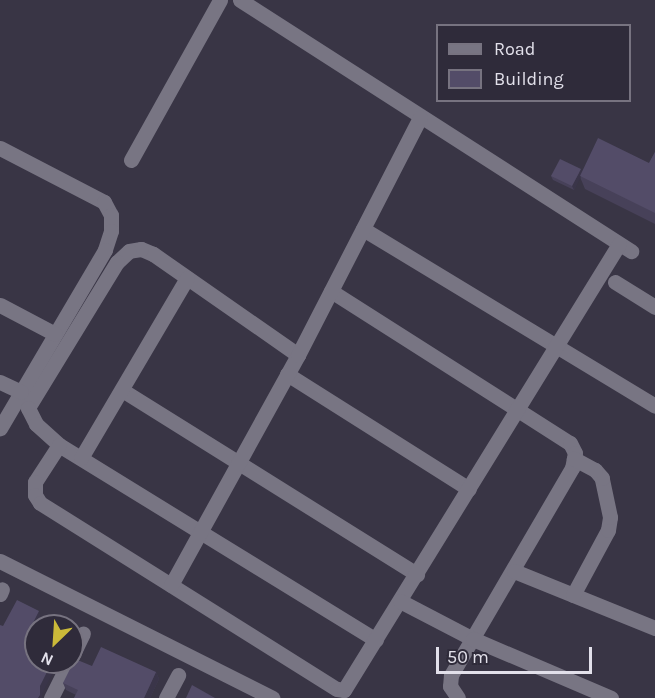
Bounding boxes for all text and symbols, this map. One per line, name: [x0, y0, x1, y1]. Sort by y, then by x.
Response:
legend: [436, 24, 631, 102]
text: Road: [494, 38, 535, 60]
text: Building: [494, 68, 564, 90]
north arrow: [24, 614, 84, 674]
scale bar: [439, 635, 595, 673]
text: 50 m: [447, 646, 489, 668]
text: N: [38, 648, 56, 670]

